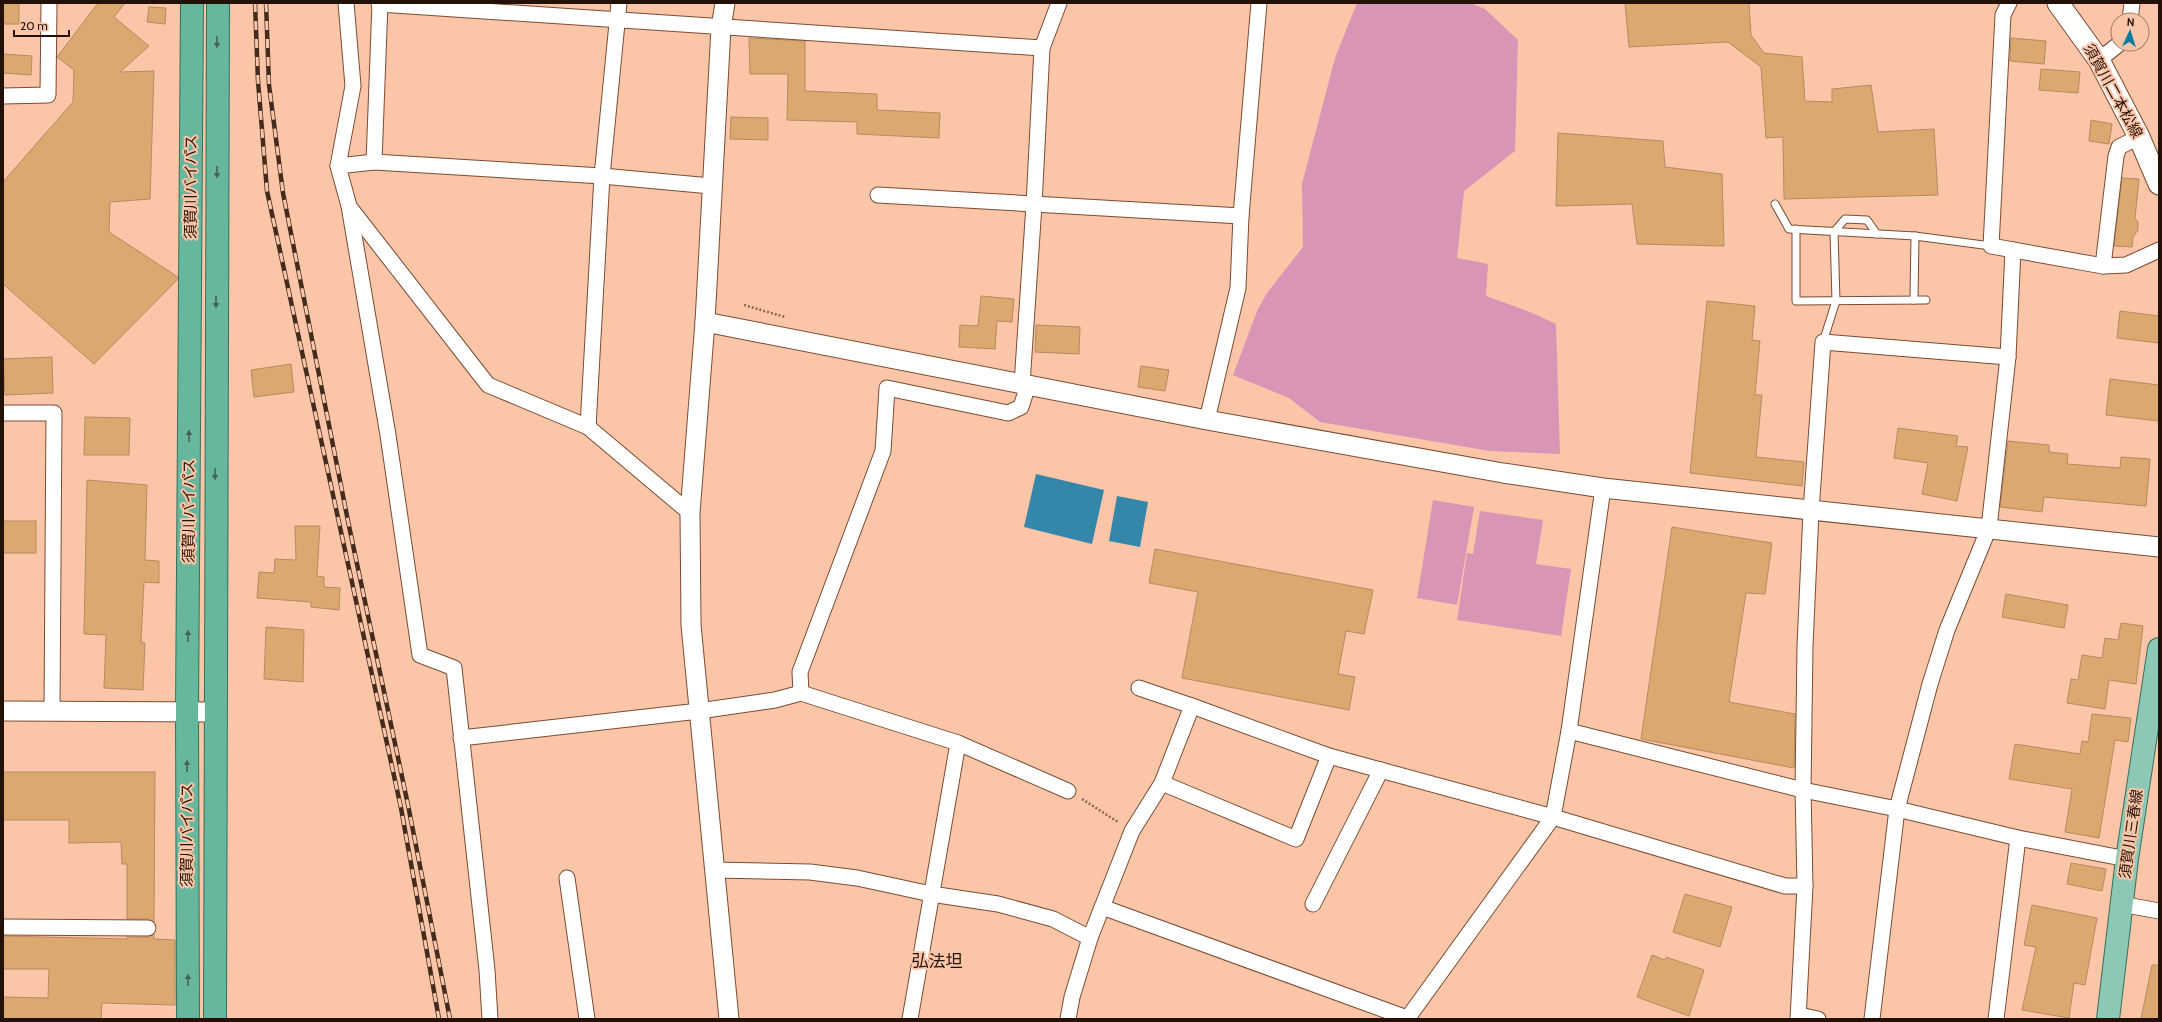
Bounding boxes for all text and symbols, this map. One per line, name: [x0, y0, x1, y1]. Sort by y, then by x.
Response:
scale bar: [14, 12, 69, 38]
north arrow: [2110, 12, 2150, 52]
text: N: [2126, 15, 2135, 29]
text: 20 m: [20, 18, 48, 33]
one-way arrow: [214, 36, 220, 49]
street label: 須賀川二本松線: [2080, 41, 2146, 141]
street label: 須賀川バイパス: [182, 135, 200, 239]
one-way arrow: [214, 166, 220, 179]
one-way arrow: [213, 296, 219, 309]
one-way arrow: [186, 429, 192, 442]
street label: 須賀川バイパス: [180, 459, 198, 563]
one-way arrow: [212, 468, 218, 481]
one-way arrow: [185, 629, 191, 642]
one-way arrow: [184, 759, 190, 772]
street label: 須賀川バイパス: [178, 783, 196, 887]
street label: 須賀川三春線: [2116, 788, 2146, 880]
district label: 弘法坦: [912, 951, 963, 971]
one-way arrow: [185, 973, 191, 986]

